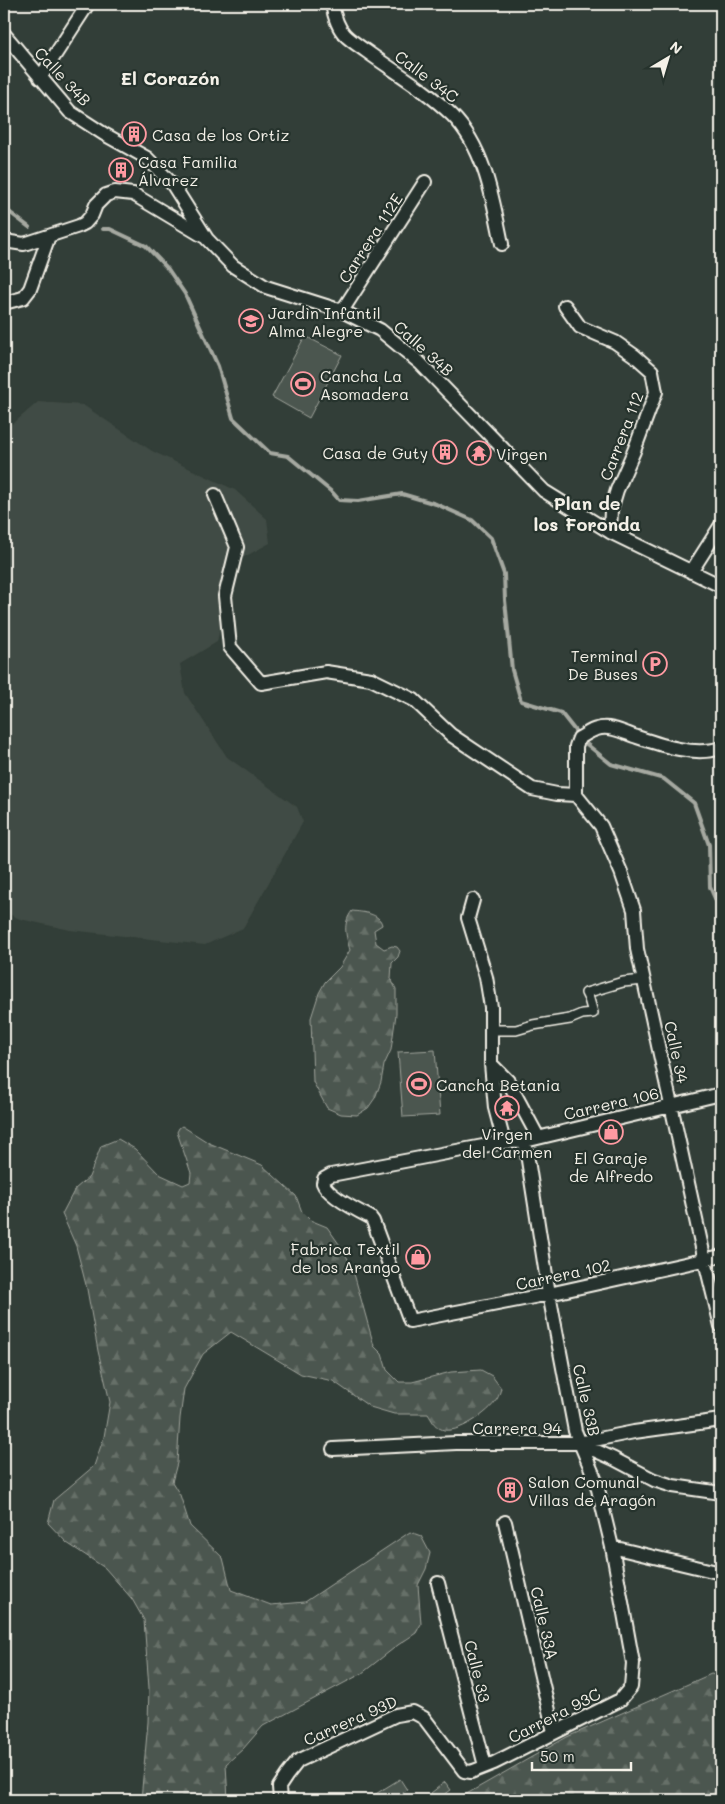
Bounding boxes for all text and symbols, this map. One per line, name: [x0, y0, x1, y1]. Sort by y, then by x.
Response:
north arrow: [642, 32, 692, 82]
text: N: [666, 37, 686, 58]
street label: Calle 34B: [30, 42, 96, 110]
street label: Calle 34C: [391, 45, 463, 107]
district label: El Corazón: [121, 66, 220, 90]
building icon: Casa de los Ortiz: [121, 121, 147, 147]
place label: Casa de los Ortiz: [152, 124, 289, 145]
place label: Casa Familia Álvarez: [138, 151, 238, 190]
building icon: Casa Familia Álvarez: [108, 157, 134, 183]
street label: Carrera 112E: [333, 189, 407, 287]
place label: Jardìn Infantil Alma Alegre: [268, 302, 381, 341]
school or university icon: Jardìn Infantil Alma Alegre: [238, 308, 264, 334]
street label: Calle 34B: [390, 316, 458, 380]
place label: Cancha La Asomadera: [320, 365, 409, 404]
sports icon: Cancha La Asomadera: [290, 371, 316, 397]
street label: Carrera 112: [594, 388, 648, 484]
building icon: Casa de Guty: [432, 439, 458, 465]
temple icon: Virgen: [466, 440, 492, 466]
place label: Casa de Guty: [323, 442, 428, 463]
place label: Virgen: [496, 443, 547, 464]
district label: Plan de los Foronda: [534, 491, 640, 536]
place label: Terminal De Buses: [568, 645, 638, 684]
parking icon: Terminal De Buses: [642, 651, 668, 677]
street label: Calle 34: [660, 1019, 694, 1086]
sports icon: Cancha Betania: [406, 1071, 432, 1097]
place label: Cancha Betania: [436, 1074, 560, 1095]
street label: Carrera 106: [561, 1082, 661, 1124]
temple icon: Virgen del Carmen: [494, 1095, 520, 1121]
shop icon: El Garaje de Alfredo: [598, 1119, 624, 1145]
place label: Virgen del Carmen: [462, 1123, 552, 1162]
place label: El Garaje de Alfredo: [569, 1147, 653, 1186]
place label: Fabrica Textil de los Arango: [291, 1238, 400, 1277]
shop icon: Fabrica Textil de los Arango: [405, 1244, 431, 1270]
street label: Carrera 102: [514, 1254, 612, 1294]
street label: Calle 33B: [569, 1362, 605, 1438]
street label: Carrera 94: [472, 1417, 562, 1438]
place label: Salon Comunal Villas de Aragón: [528, 1471, 656, 1510]
building icon: Salon Comunal Villas de Aragón: [497, 1477, 523, 1503]
street label: Calle 33A: [526, 1584, 564, 1662]
street label: Calle 33: [460, 1638, 496, 1704]
street label: Carrera 93C: [504, 1683, 604, 1747]
street label: Carrera 93D: [300, 1690, 400, 1750]
scale bar: [532, 1739, 631, 1771]
text: 50 m: [540, 1746, 575, 1766]

